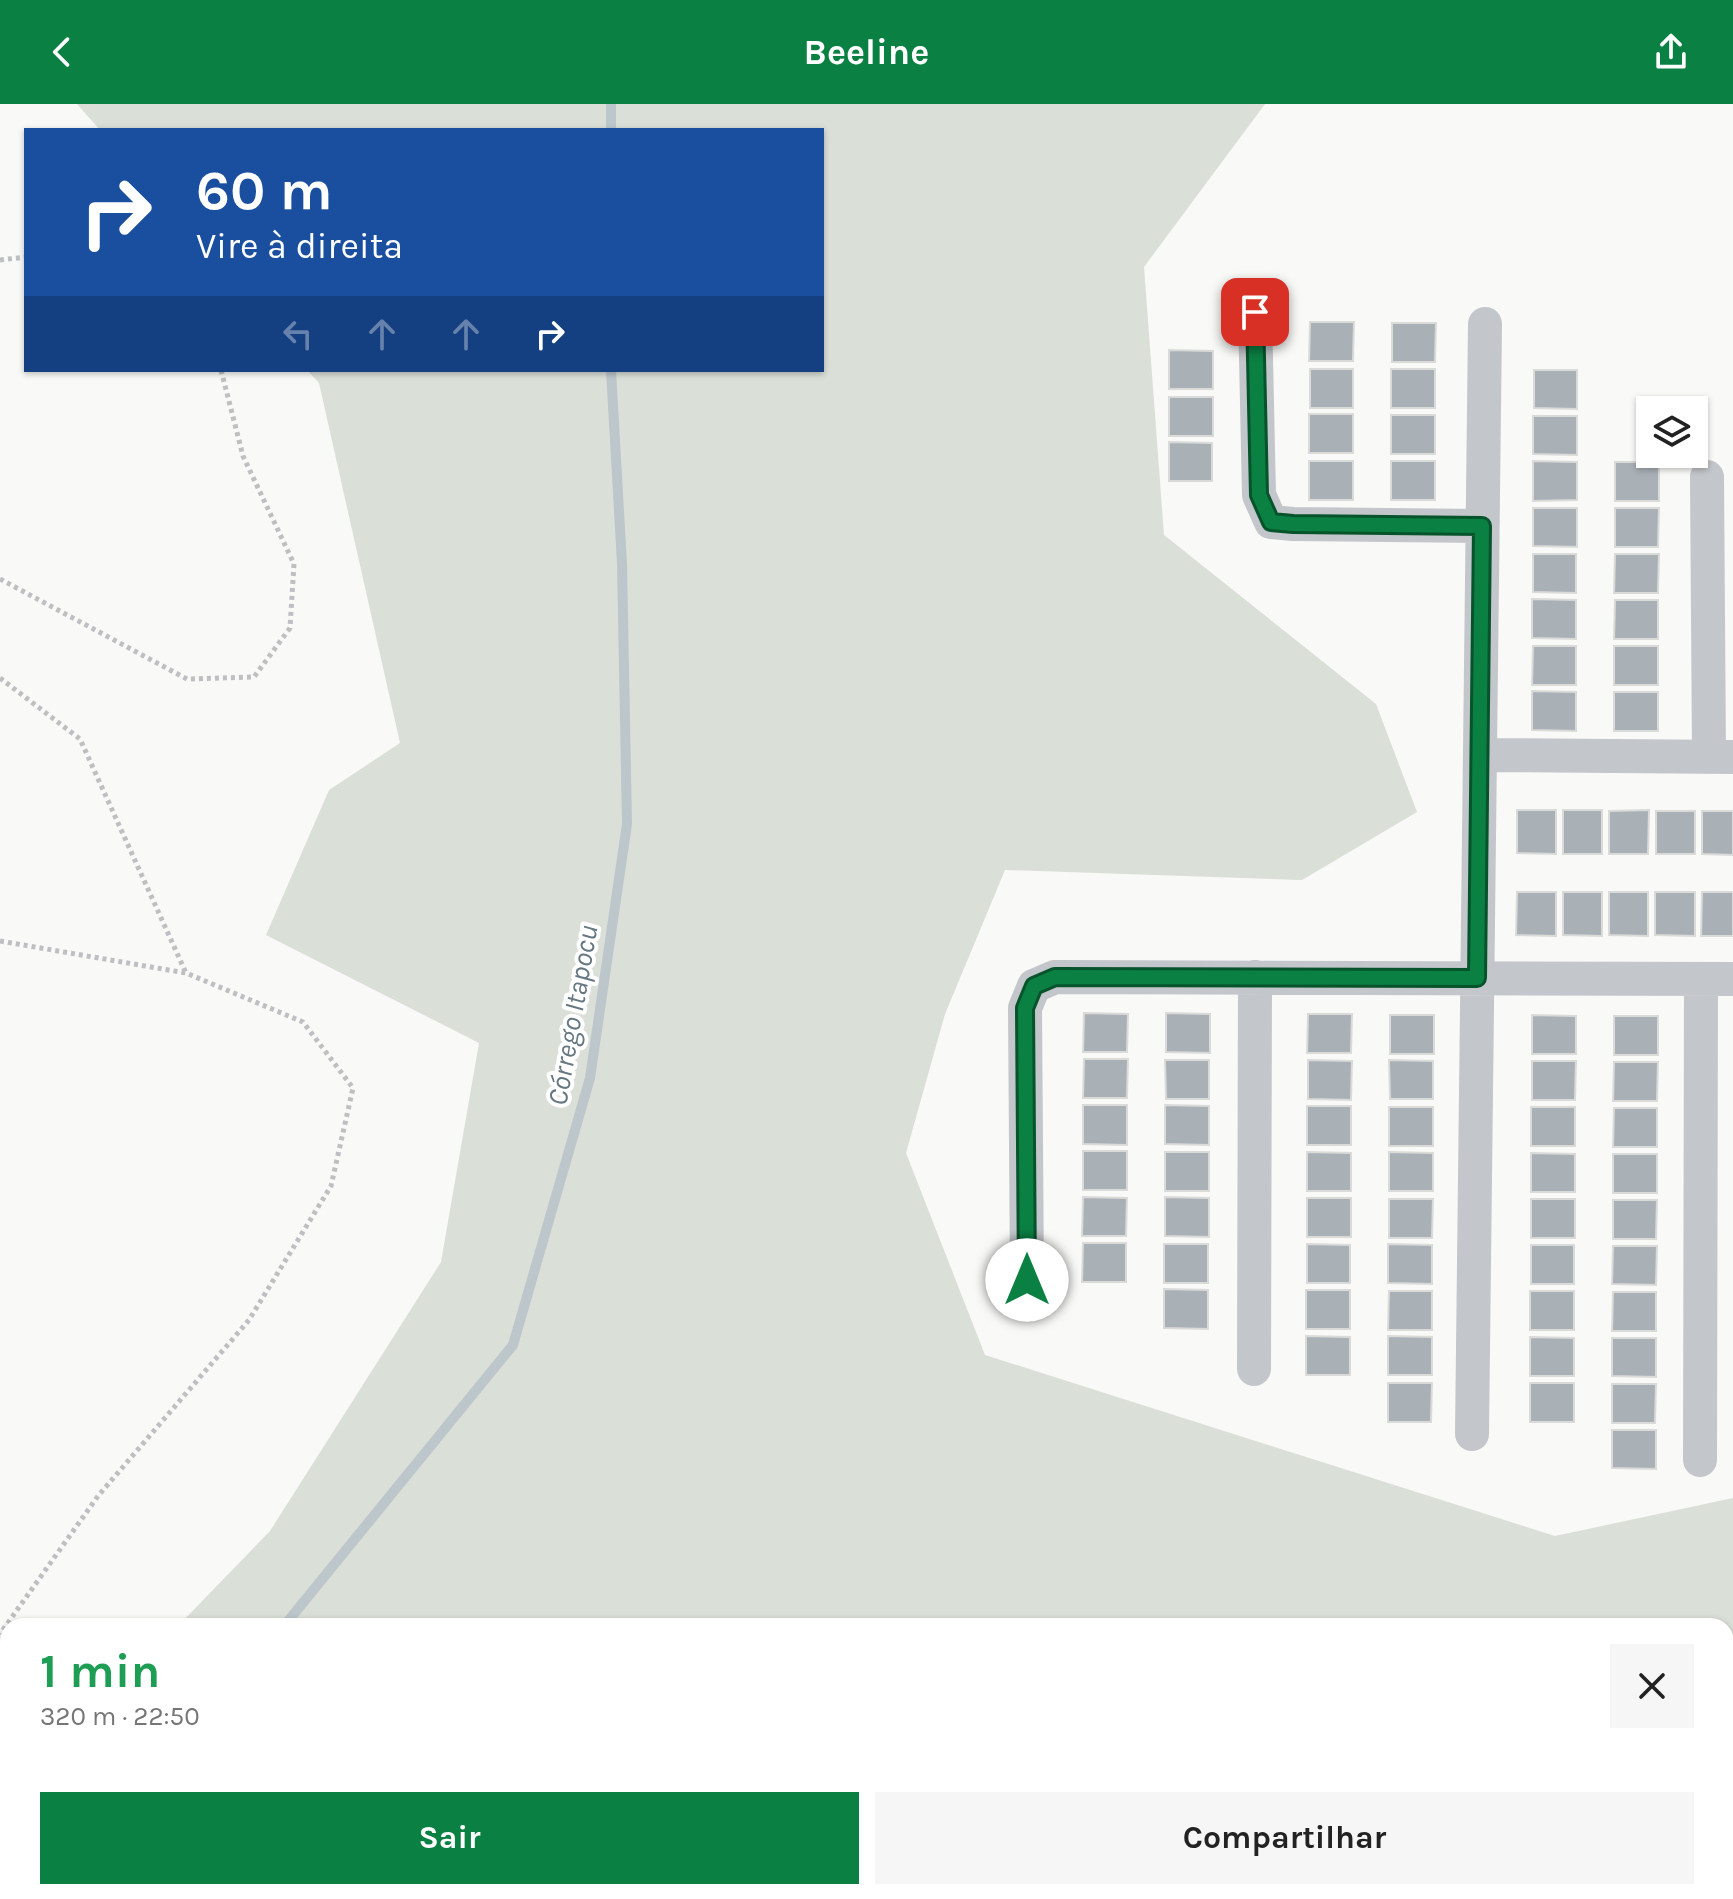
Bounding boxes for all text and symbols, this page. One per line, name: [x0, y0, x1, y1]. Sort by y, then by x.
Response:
icon: back: [40, 30, 84, 74]
icon: share: [1649, 30, 1693, 74]
text: Beeline: [804, 31, 929, 73]
text: 60 m: [196, 158, 333, 223]
icon: right: [64, 160, 168, 264]
text: Vire à direita: [196, 225, 403, 267]
pin: [1221, 278, 1289, 346]
icon: arrive: [1233, 290, 1277, 334]
icon: left: [276, 312, 320, 356]
icon: ahead: [360, 312, 404, 356]
icon: ahead: [444, 312, 488, 356]
icon: right: [528, 312, 572, 356]
map controls: [1636, 396, 1708, 468]
button: layers: [1636, 396, 1708, 468]
water label: Córrego Itapocu: [540, 922, 605, 1108]
position arrow: [985, 1238, 1069, 1322]
text: 1 min: [40, 1643, 160, 1699]
button: close: [1610, 1644, 1694, 1728]
text: 320 m · 22:50: [40, 1701, 200, 1732]
button: Sair: [40, 1792, 859, 1884]
button: Compartilhar: [875, 1792, 1694, 1884]

